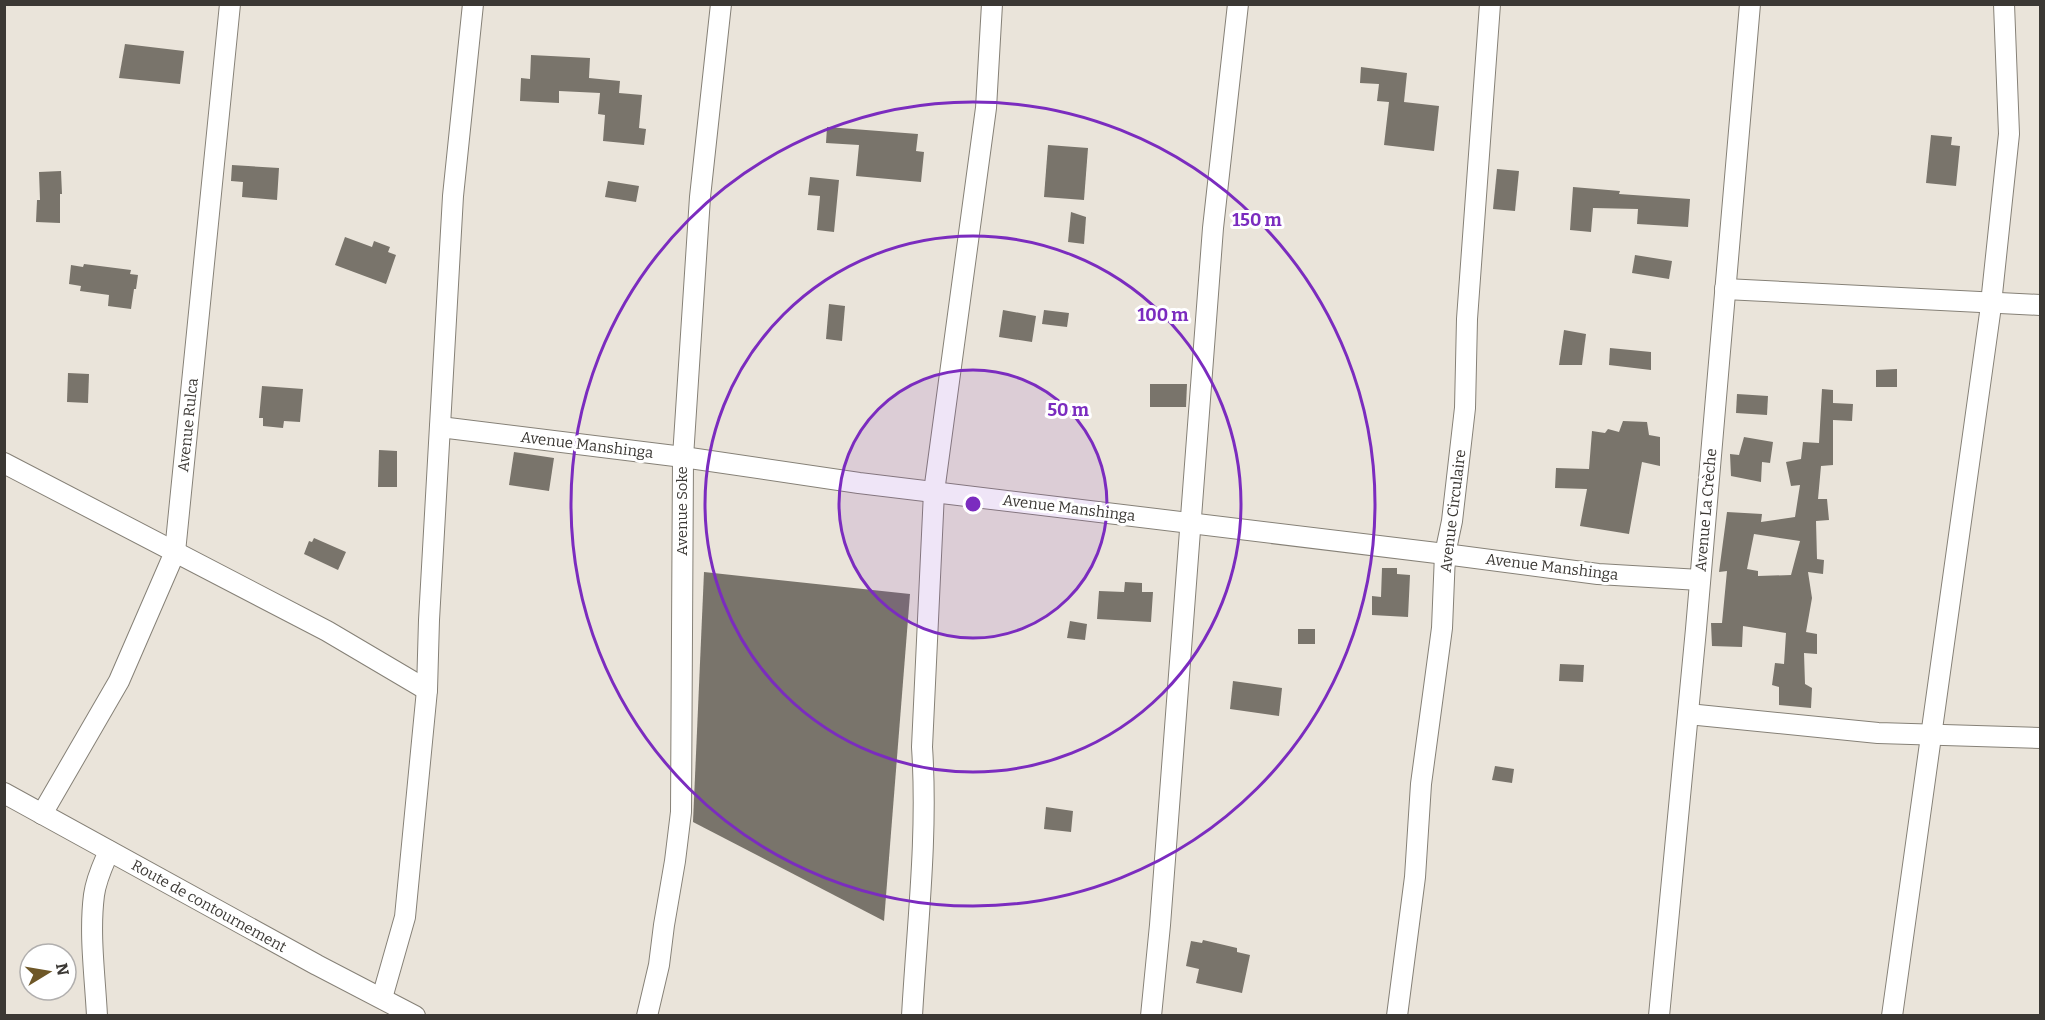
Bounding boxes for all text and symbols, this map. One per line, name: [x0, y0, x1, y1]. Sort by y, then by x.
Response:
text: 150 m: [1232, 209, 1282, 231]
text: 100 m: [1137, 304, 1189, 326]
street label: Avenue Rulca: [174, 377, 202, 473]
text: 50 m: [1047, 399, 1089, 421]
street label: Avenue Manshinga: [520, 428, 654, 462]
street label: Avenue Circulaire: [1437, 448, 1469, 574]
street label: Avenue La Crèche: [1692, 448, 1720, 572]
street label: Avenue Soke: [673, 466, 691, 556]
street label: Avenue Manshinga: [1002, 491, 1136, 525]
centre of rings: [963, 494, 983, 514]
street label: Avenue Manshinga: [1485, 550, 1619, 584]
street label: Route de contournement: [128, 856, 290, 956]
north arrow: [18, 942, 78, 1002]
text: N: [52, 961, 73, 977]

